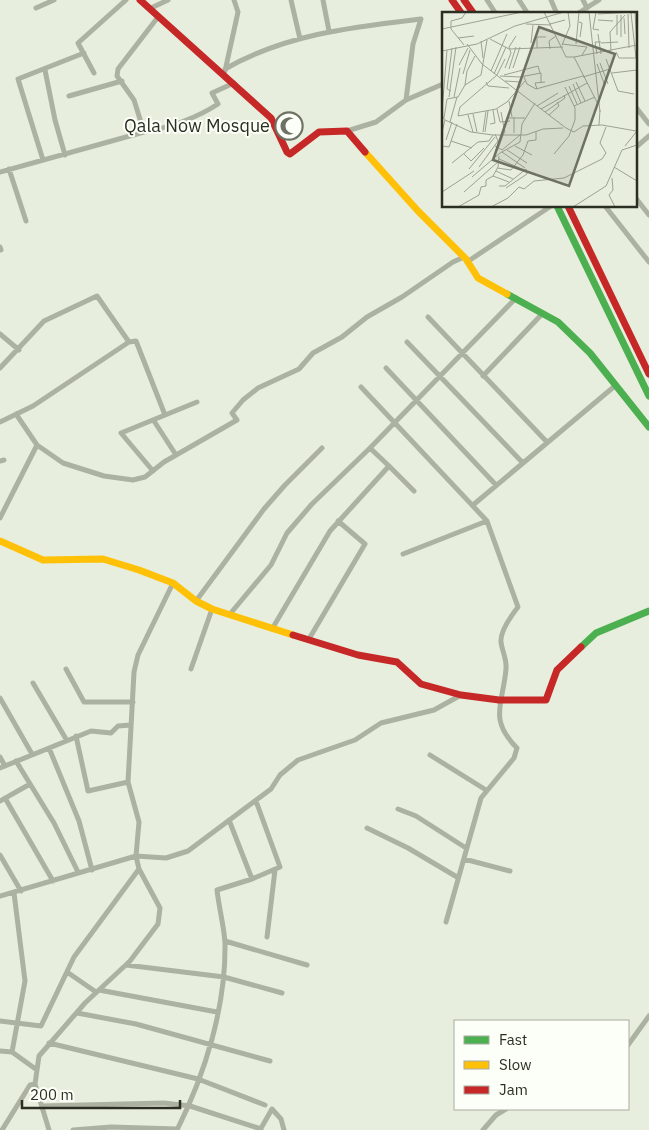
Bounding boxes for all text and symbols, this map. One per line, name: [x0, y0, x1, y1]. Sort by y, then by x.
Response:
inset map: [442, 12, 636, 208]
mosque icon: Qala Now Mosque: [274, 111, 304, 141]
place label: Qala Now Mosque: [124, 114, 270, 137]
legend: [454, 1020, 629, 1110]
text: Fast: [499, 1030, 527, 1049]
text: Slow: [499, 1055, 532, 1074]
scale bar: [22, 1078, 180, 1110]
text: Jam: [499, 1080, 528, 1099]
text: 200 m: [30, 1085, 74, 1104]

